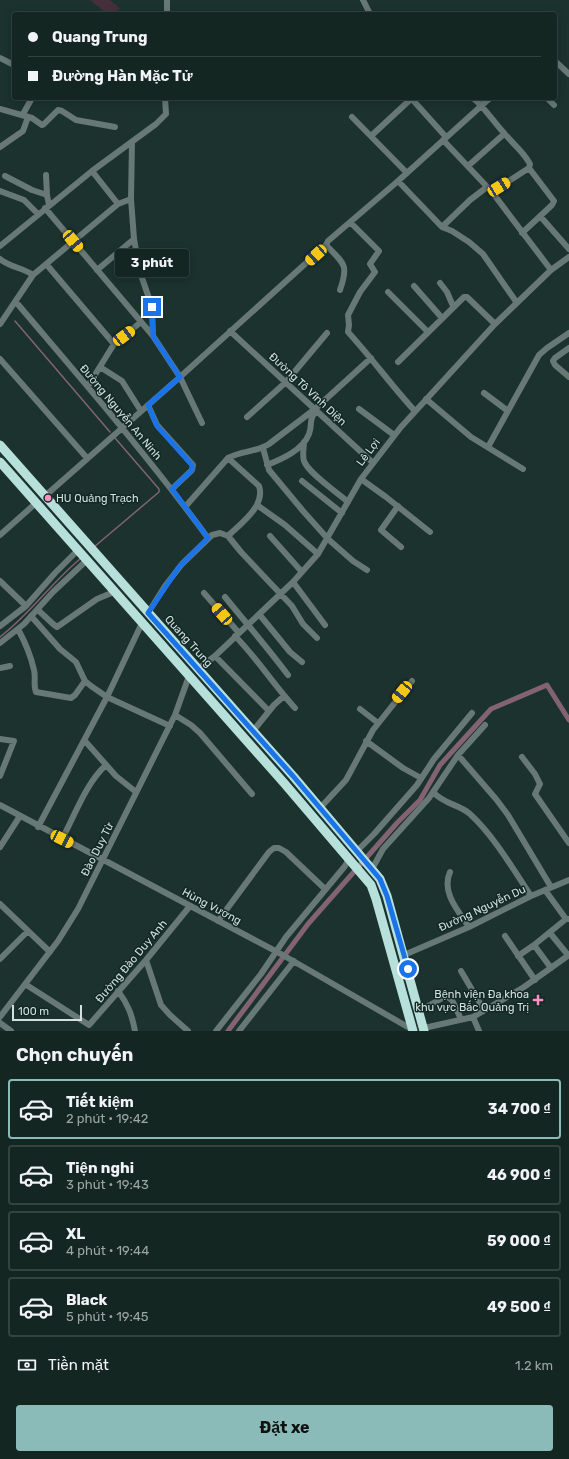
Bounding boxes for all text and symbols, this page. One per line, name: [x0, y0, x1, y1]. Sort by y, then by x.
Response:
text: Quang Trung: [52, 28, 147, 46]
text: Đường Hàn Mặc Tử: [52, 67, 193, 85]
car: [486, 176, 512, 198]
car: [61, 228, 85, 254]
car: [303, 243, 329, 267]
callout: 3 phút: [115, 249, 189, 277]
text: 3 phút: [131, 255, 173, 270]
route end: [143, 298, 161, 316]
car: [111, 324, 137, 348]
street label: Đường Tô Vĩnh Diện: [266, 350, 349, 429]
street label: Đường Nguyễn An Ninh: [77, 362, 165, 463]
street label: Lê Lợi: [354, 436, 383, 469]
place label: HU Quảng Trạch: [56, 492, 139, 505]
marker: HU Quảng Trạch: [43, 493, 53, 503]
car: [210, 601, 234, 627]
street label: Quang Trung: [162, 613, 215, 670]
car: [390, 679, 414, 705]
street label: Đào Duy Từ: [78, 819, 117, 878]
car: [49, 828, 75, 850]
street label: Đường Nguyễn Du: [436, 882, 528, 934]
street label: Hùng Vương: [180, 885, 244, 927]
street label: Đường Đào Duy Anh: [93, 917, 170, 1005]
route start: [399, 960, 417, 978]
place label: Bệnh viện Đa khoa khu vực Bắc Quảng Trị: [415, 988, 529, 1014]
marker: Bệnh viện Đa khoa khu vực Bắc Quảng Trị: [532, 994, 544, 1006]
scale bar: [12, 1003, 82, 1022]
text: 100 m: [18, 1005, 49, 1018]
text: Chọn chuyến: [16, 1044, 133, 1066]
icon: car: [18, 1091, 54, 1127]
text: Tiết kiệm: [66, 1093, 134, 1111]
text: 34 700 ₫: [488, 1100, 551, 1118]
text: 2 phút · 19:42: [66, 1111, 148, 1126]
icon: car: [18, 1157, 54, 1193]
text: Tiện nghi: [66, 1159, 134, 1177]
text: 46 900 ₫: [487, 1166, 551, 1184]
text: 3 phút · 19:43: [66, 1177, 149, 1192]
icon: car: [18, 1223, 54, 1259]
text: XL: [66, 1225, 85, 1243]
text: 59 000 ₫: [487, 1232, 551, 1250]
text: 4 phút · 19:44: [66, 1243, 149, 1258]
icon: car: [18, 1289, 54, 1325]
text: Black: [66, 1291, 107, 1309]
text: 49 500 ₫: [487, 1298, 551, 1316]
text: 5 phút · 19:45: [66, 1309, 149, 1324]
icon: cash: [16, 1354, 38, 1376]
text: Tiền mặt: [48, 1356, 109, 1374]
text: 1.2 km: [515, 1358, 553, 1373]
button: Đặt xe: [16, 1405, 553, 1451]

